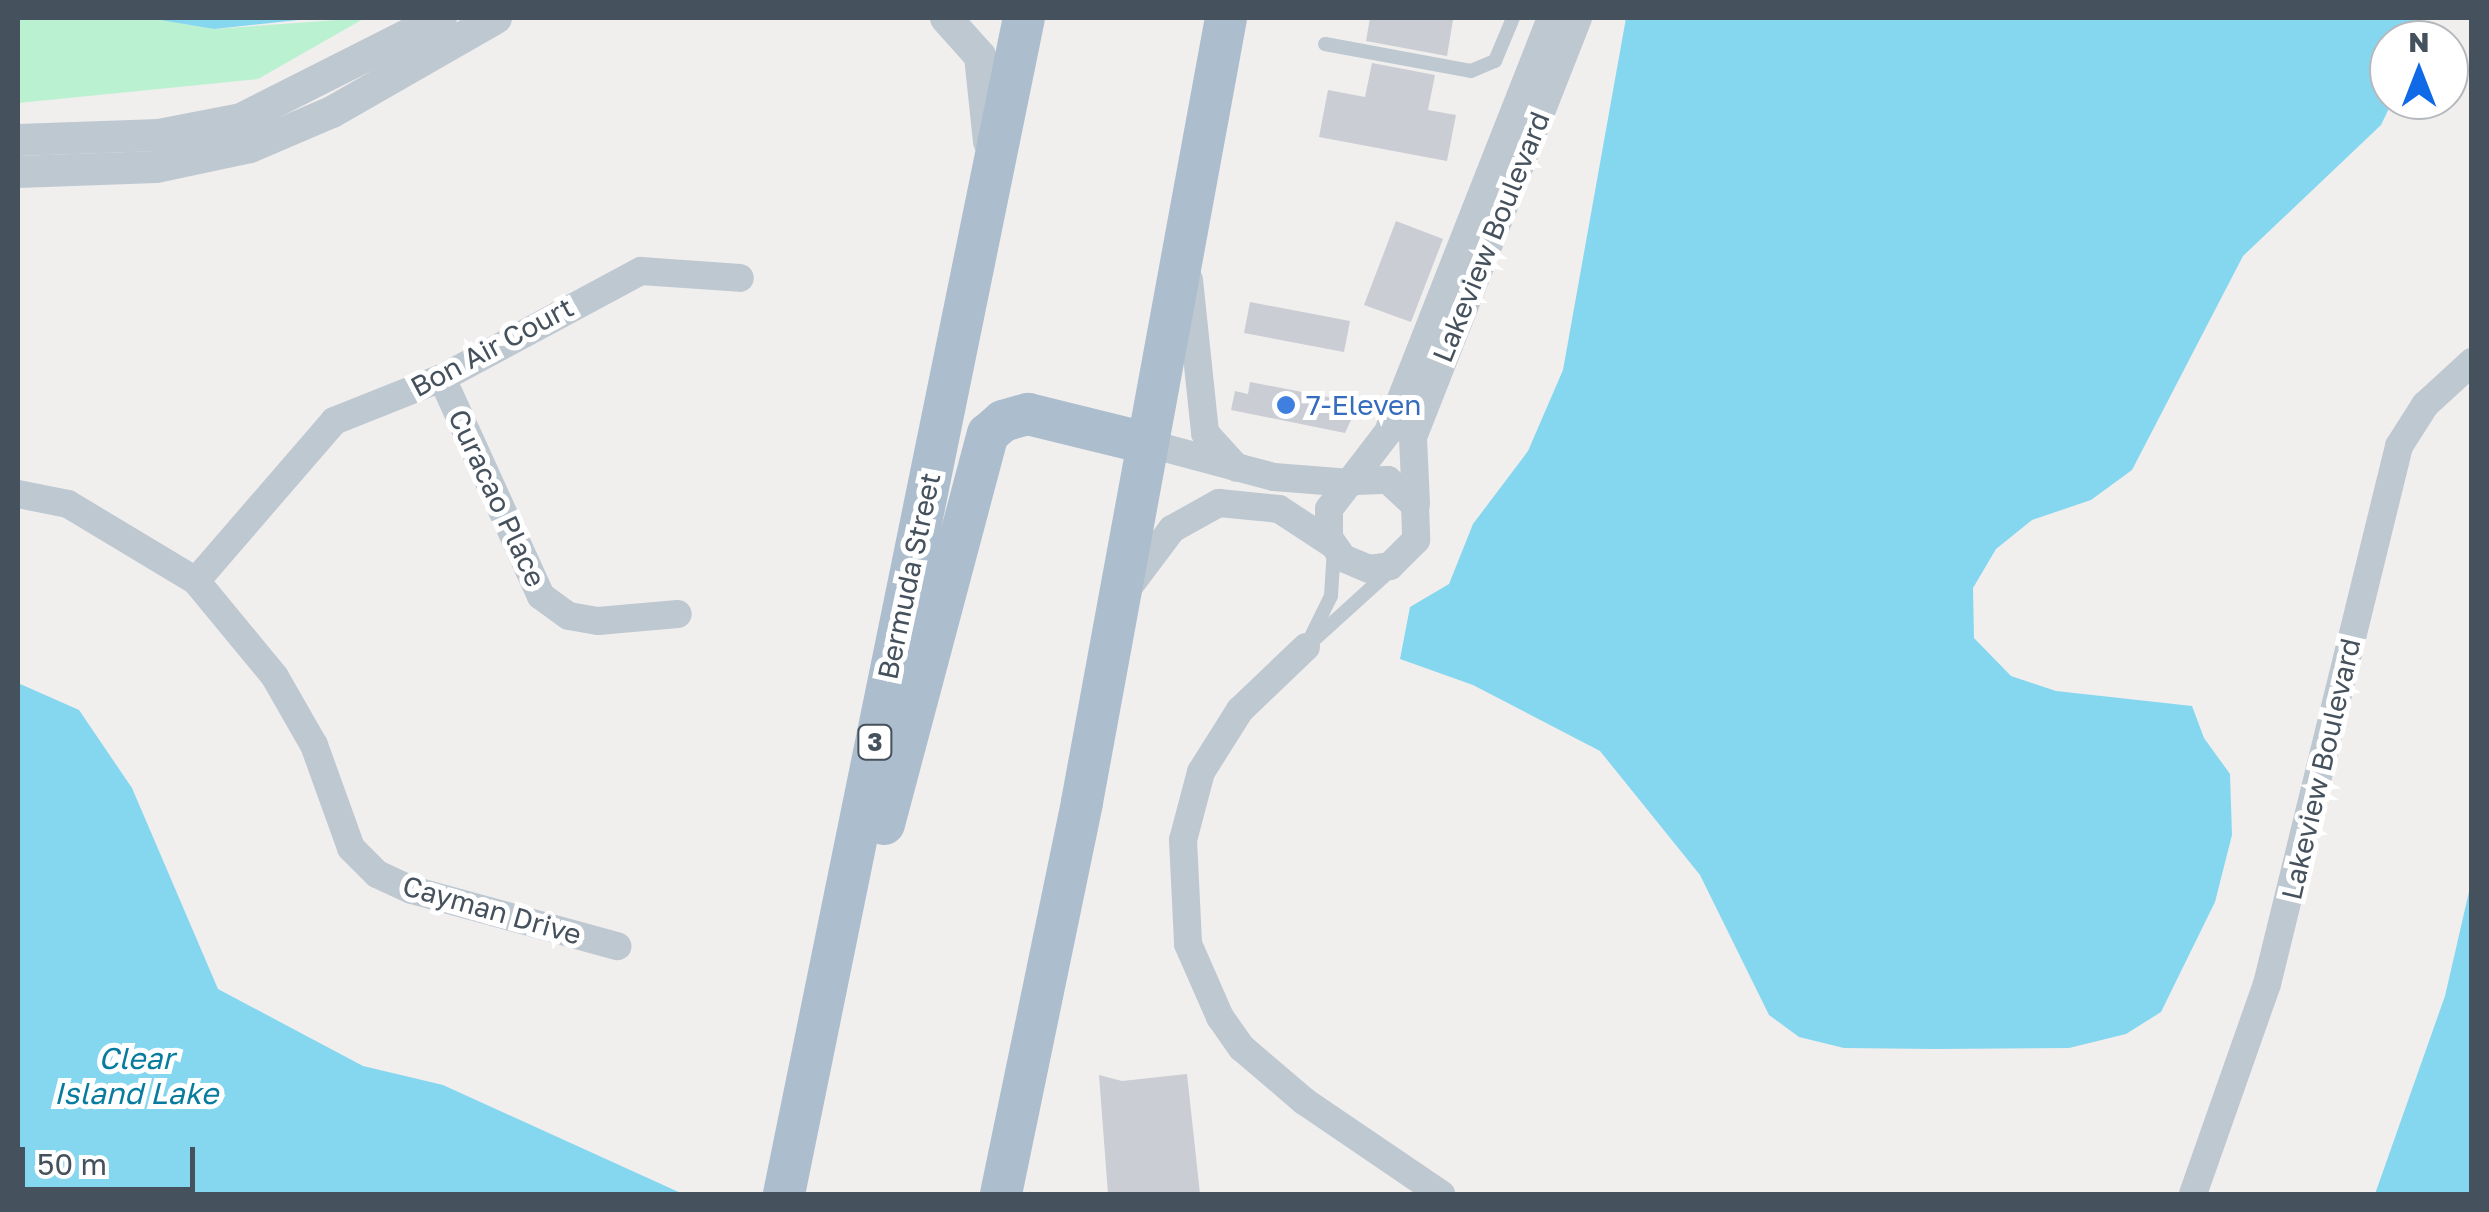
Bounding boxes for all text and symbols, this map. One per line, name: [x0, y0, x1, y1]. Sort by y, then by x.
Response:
north arrow: [2369, 20, 2469, 120]
text: N: [2408, 25, 2430, 58]
street label: Lakeview Boulevard: [1425, 107, 1557, 367]
street label: Bon Air Court: [405, 290, 579, 404]
place label: 7-Eleven: [1306, 388, 1421, 422]
marker: 7-Eleven: [1275, 394, 1297, 416]
street label: Curacao Place: [441, 404, 553, 592]
street label: Bermuda Street: [871, 470, 947, 682]
street label: Lakeview Boulevard: [2275, 635, 2367, 903]
road number: 3: [855, 722, 895, 762]
street label: Cayman Drive: [399, 868, 585, 952]
water label: Clear Island Lake: [54, 1040, 218, 1110]
scale bar: [25, 1127, 200, 1189]
text: 50 m: [37, 1146, 107, 1182]

